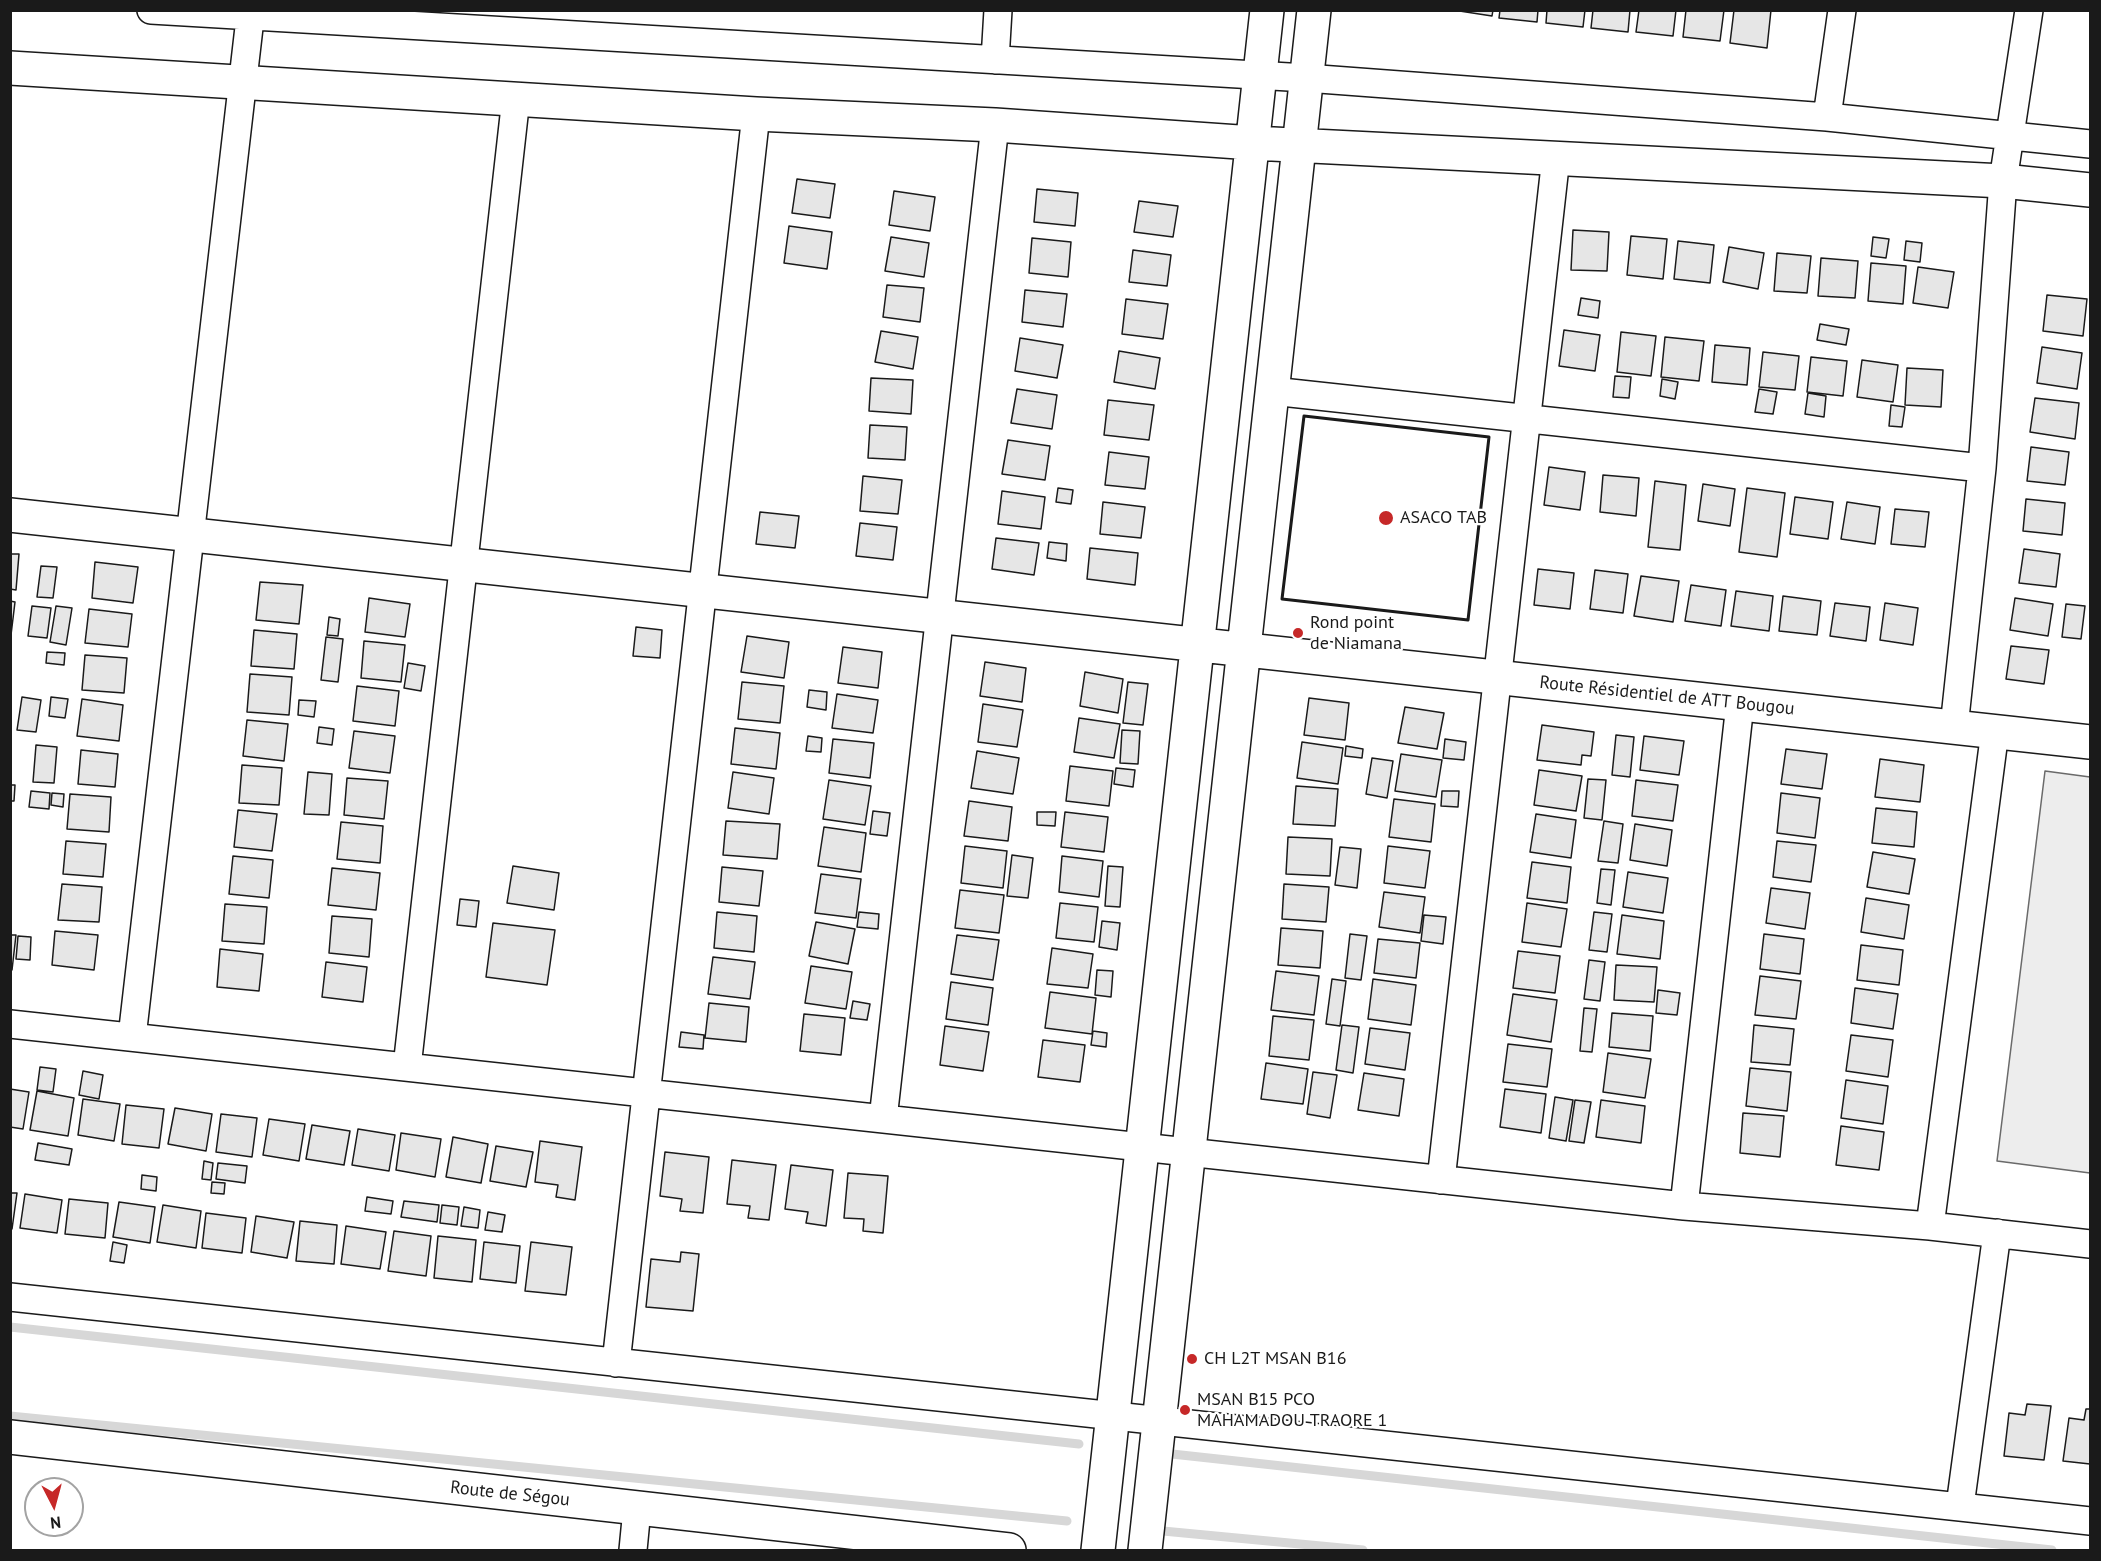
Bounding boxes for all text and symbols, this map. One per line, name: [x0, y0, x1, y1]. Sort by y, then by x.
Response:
place label: ASACO TAB: [1400, 507, 1487, 529]
marker: ASACO TAB: [1377, 509, 1395, 527]
place label: Rond point de Niamana: [1310, 612, 1402, 654]
marker: Rond point de Niamana: [1291, 626, 1305, 640]
street label: Route Résidentiel de ATT Bougou: [1538, 672, 1796, 720]
place label: CH L2T MSAN B16: [1204, 1348, 1346, 1370]
marker: CH L2T MSAN B16: [1185, 1352, 1199, 1366]
place label: MSAN B15 PCO MAHAMADOU TRAORE 1: [1197, 1389, 1387, 1432]
marker: MSAN B15 PCO MAHAMADOU TRAORE 1: [1178, 1403, 1192, 1417]
north arrow: [24, 1477, 84, 1537]
street label: Route de Ségou: [449, 1477, 571, 1511]
text: N: [49, 1512, 62, 1533]

